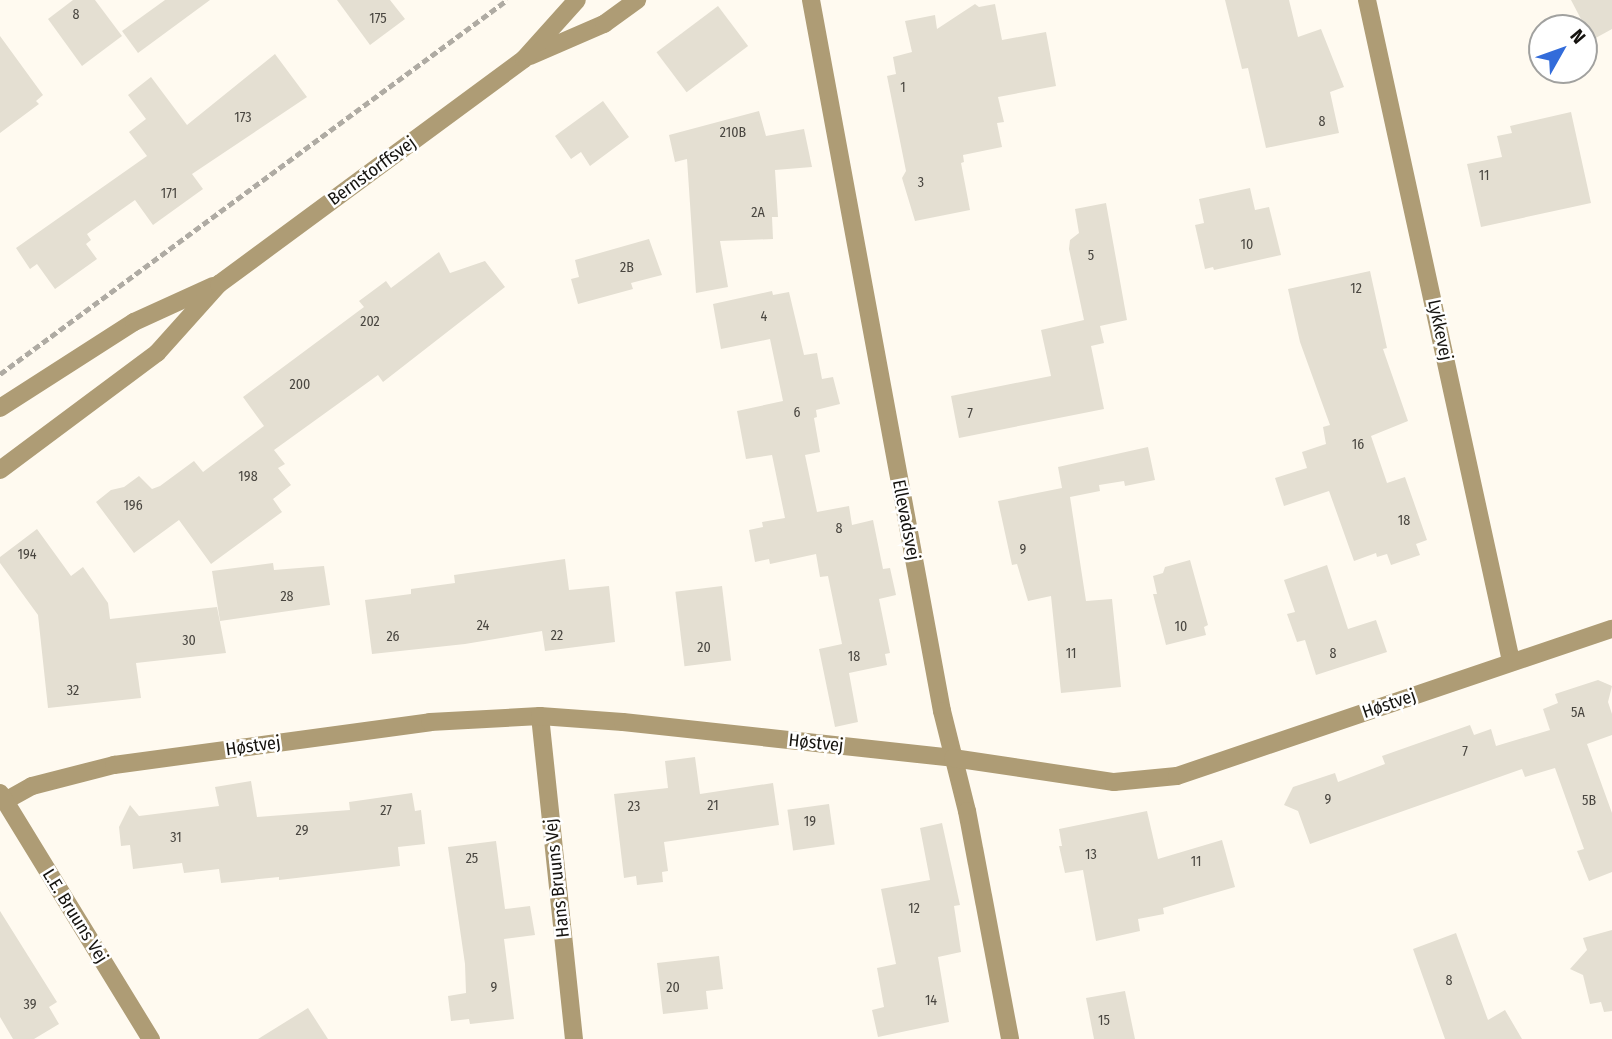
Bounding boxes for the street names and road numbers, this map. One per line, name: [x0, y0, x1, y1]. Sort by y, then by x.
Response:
street label: Bernstorffsvej: [324, 132, 420, 210]
street label: Lykkevej: [1423, 298, 1457, 362]
street label: Ellevadsvej: [888, 478, 924, 562]
street label: Høstvej: [1359, 685, 1419, 723]
street label: Høstvej: [787, 729, 845, 757]
street label: Høstvej: [224, 731, 282, 761]
street label: Hans Bruuns Vej: [540, 817, 574, 939]
street label: L.E. Bruuns Vej: [38, 865, 112, 967]

